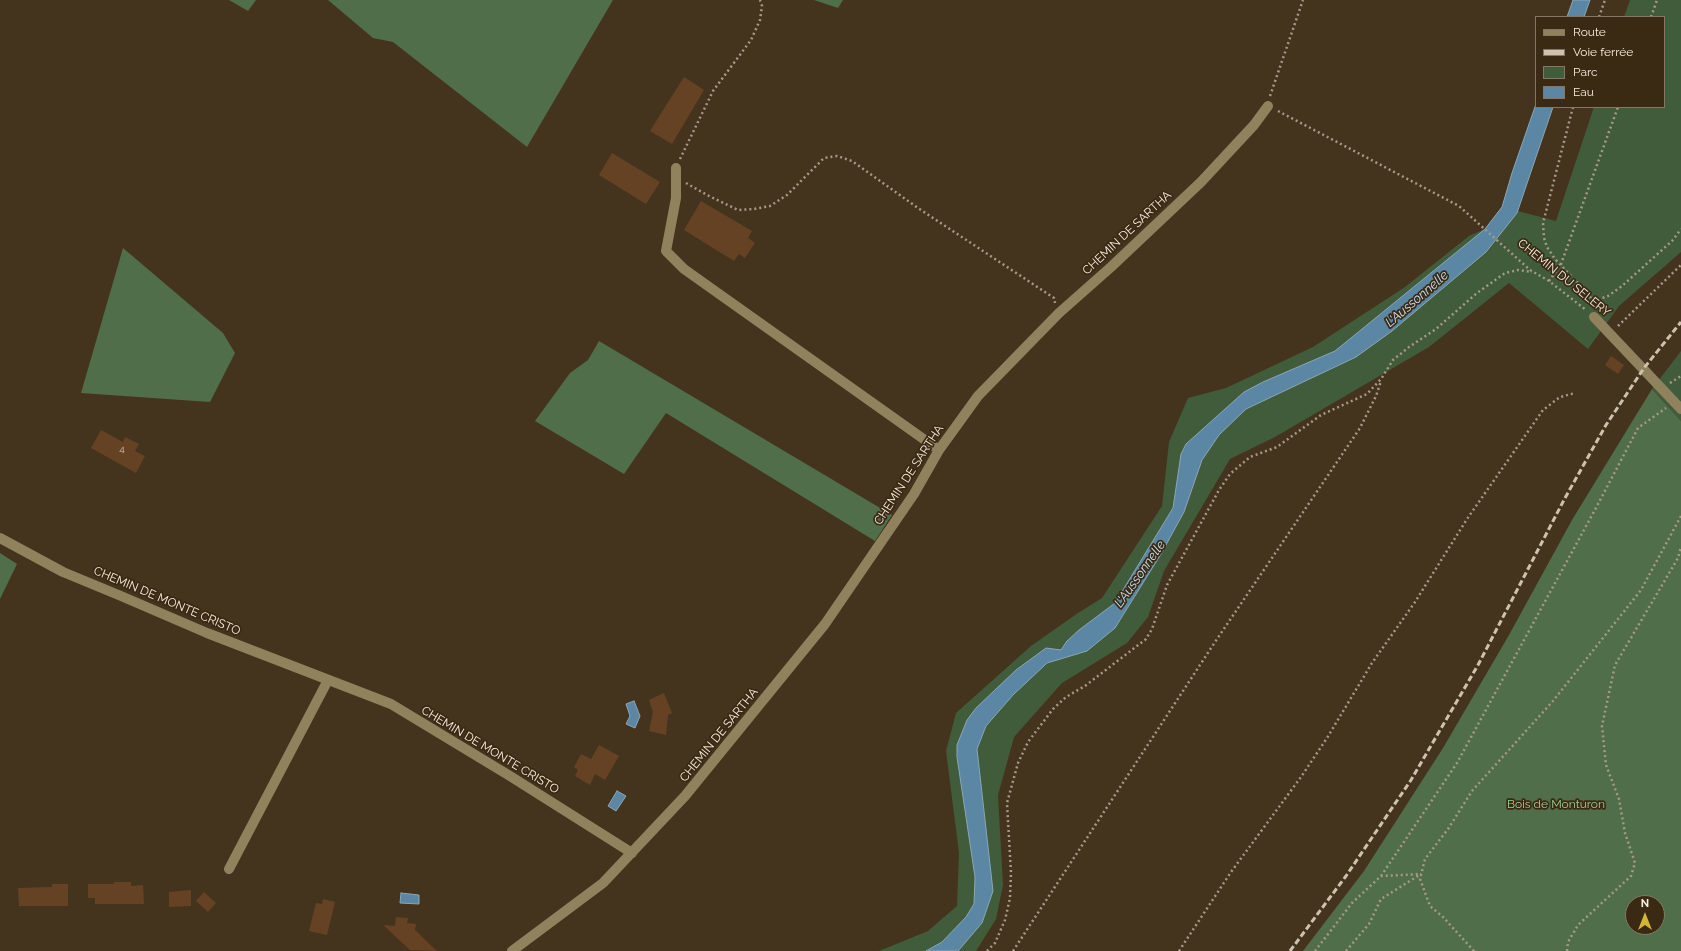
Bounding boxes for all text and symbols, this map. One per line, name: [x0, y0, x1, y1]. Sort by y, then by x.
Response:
legend: [1535, 16, 1665, 108]
text: Route: [1573, 25, 1606, 39]
text: Voie ferrée: [1573, 45, 1633, 59]
text: Parc: [1573, 65, 1598, 79]
text: Eau: [1573, 85, 1594, 99]
street label: CHEMIN DE SARTHA: [1080, 188, 1174, 278]
street label: CHEMIN DU SELERY: [1515, 236, 1613, 320]
water label: L'Aussonnelle: [1382, 267, 1452, 331]
street label: CHEMIN DE SARTHA: [871, 422, 947, 528]
house number: 4: [119, 443, 125, 455]
water label: L'Aussonnelle: [1111, 538, 1169, 610]
street label: CHEMIN DE MONTE CRISTO: [91, 564, 243, 638]
street label: CHEMIN DE SARTHA: [677, 685, 761, 785]
street label: CHEMIN DE MONTE CRISTO: [419, 703, 561, 797]
park label: Bois de Monturon: [1507, 797, 1605, 811]
north arrow: [1625, 895, 1665, 935]
text: N: [1641, 897, 1649, 910]

